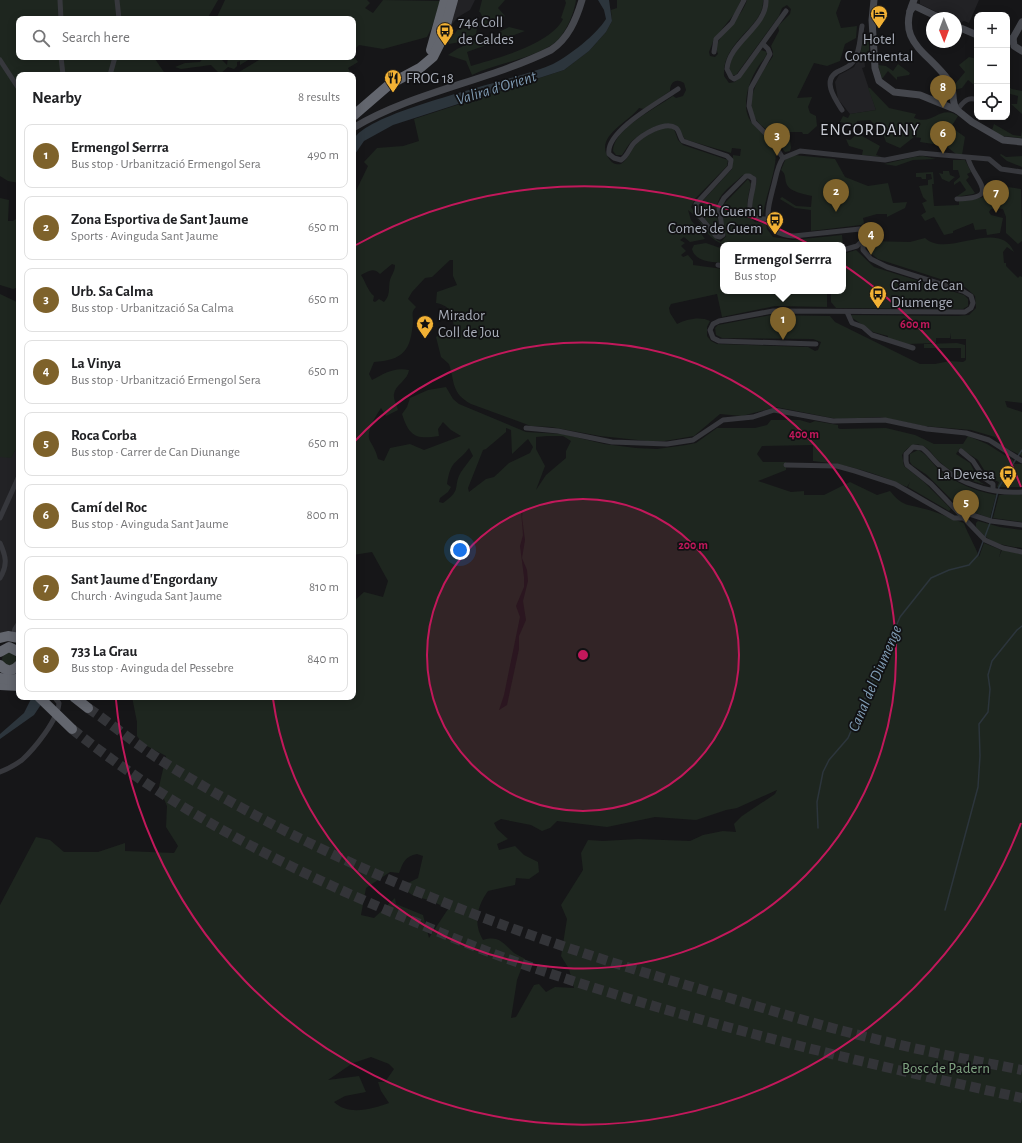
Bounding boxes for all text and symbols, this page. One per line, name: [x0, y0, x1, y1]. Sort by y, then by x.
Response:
hotel icon: Hotel Continental: [869, 4, 889, 29]
north arrow: [926, 12, 962, 48]
map controls: [974, 12, 1010, 120]
button: +: [974, 12, 1010, 48]
place label: 746 Coll de Caldes: [458, 15, 514, 47]
search box: [16, 16, 356, 60]
bus stop icon: 746 Coll de Caldes: [435, 21, 455, 46]
icon: search: [30, 27, 52, 49]
text: Search here: [62, 30, 130, 45]
place label: Hotel Continental: [845, 32, 913, 64]
button: −: [974, 48, 1010, 84]
restaurant icon: FROG 18: [383, 68, 403, 93]
water label: Valira d'Orient: [454, 68, 539, 108]
place label: FROG 18: [406, 71, 454, 86]
pin: 8: [930, 75, 956, 108]
button: locate: [974, 84, 1010, 120]
text: Nearby: [32, 89, 82, 106]
text: 8 results: [298, 91, 340, 104]
district label: ENGORDANY: [820, 121, 920, 138]
pin: 6: [930, 121, 956, 154]
pin: 3: [764, 123, 790, 156]
text: Ermengol Serrra: [71, 140, 169, 155]
text: 1: [44, 149, 48, 162]
text: 490 m: [307, 149, 339, 162]
text: Bus stop · Urbanització Ermengol Sera: [71, 158, 261, 171]
pin: 2: [823, 179, 849, 212]
pin: 7: [983, 180, 1009, 213]
place label: Urb. Guem i Comes de Guem: [668, 204, 762, 236]
bus stop icon: Urb. Guem i Comes de Guem: [765, 210, 785, 235]
text: Zona Esportiva de Sant Jaume: [71, 212, 248, 227]
text: 2: [43, 221, 49, 234]
text: 650 m: [308, 221, 339, 234]
pin: 4: [858, 222, 884, 255]
text: Sports · Avinguda Sant Jaume: [71, 230, 218, 243]
popup: [720, 242, 846, 294]
text: Ermengol Serrra: [734, 252, 832, 267]
text: Bus stop: [734, 270, 776, 283]
place label: Camí de Can Diumenge: [891, 278, 963, 310]
text: Urb. Sa Calma: [71, 284, 153, 299]
bus stop icon: Camí de Can Diumenge: [868, 284, 888, 309]
text: 3: [43, 293, 49, 306]
text: 650 m: [308, 293, 339, 306]
text: Bus stop · Urbanització Sa Calma: [71, 302, 234, 315]
pin: 1: [770, 307, 796, 340]
place label: Mirador Coll de Jou: [438, 308, 500, 340]
place icon: Mirador Coll de Jou: [415, 314, 435, 339]
text: 600 m: [900, 318, 930, 330]
text: La Vinya: [71, 356, 121, 371]
text: 4: [43, 365, 49, 378]
text: 650 m: [308, 365, 339, 378]
text: Bus stop · Urbanització Ermengol Sera: [71, 374, 261, 387]
text: Roca Corba: [71, 428, 137, 443]
text: 400 m: [789, 428, 819, 440]
text: 5: [43, 437, 49, 450]
text: 650 m: [308, 437, 339, 450]
text: Bus stop · Carrer de Can Diunange: [71, 446, 240, 459]
bus stop icon: La Devesa: [998, 464, 1018, 489]
place label: La Devesa: [937, 467, 995, 482]
pin: 5: [953, 490, 979, 523]
text: Camí del Roc: [71, 500, 147, 515]
text: 6: [43, 509, 49, 522]
text: 800 m: [307, 509, 339, 522]
text: Bus stop · Avinguda Sant Jaume: [71, 518, 228, 531]
text: 200 m: [678, 539, 708, 551]
your location: [450, 540, 470, 560]
text: Sant Jaume d'Engordany: [71, 572, 218, 587]
text: 7: [43, 581, 49, 594]
text: 810 m: [309, 581, 339, 594]
text: Church · Avinguda Sant Jaume: [71, 590, 222, 603]
water label: Canal del Diumenge: [845, 623, 905, 734]
text: 733 La Grau: [71, 644, 137, 659]
centre of rings: [576, 648, 590, 662]
text: 8: [43, 653, 49, 666]
text: 840 m: [307, 653, 339, 666]
text: Bus stop · Avinguda del Pessebre: [71, 662, 234, 675]
park label: Bosc de Padern: [902, 1061, 990, 1076]

